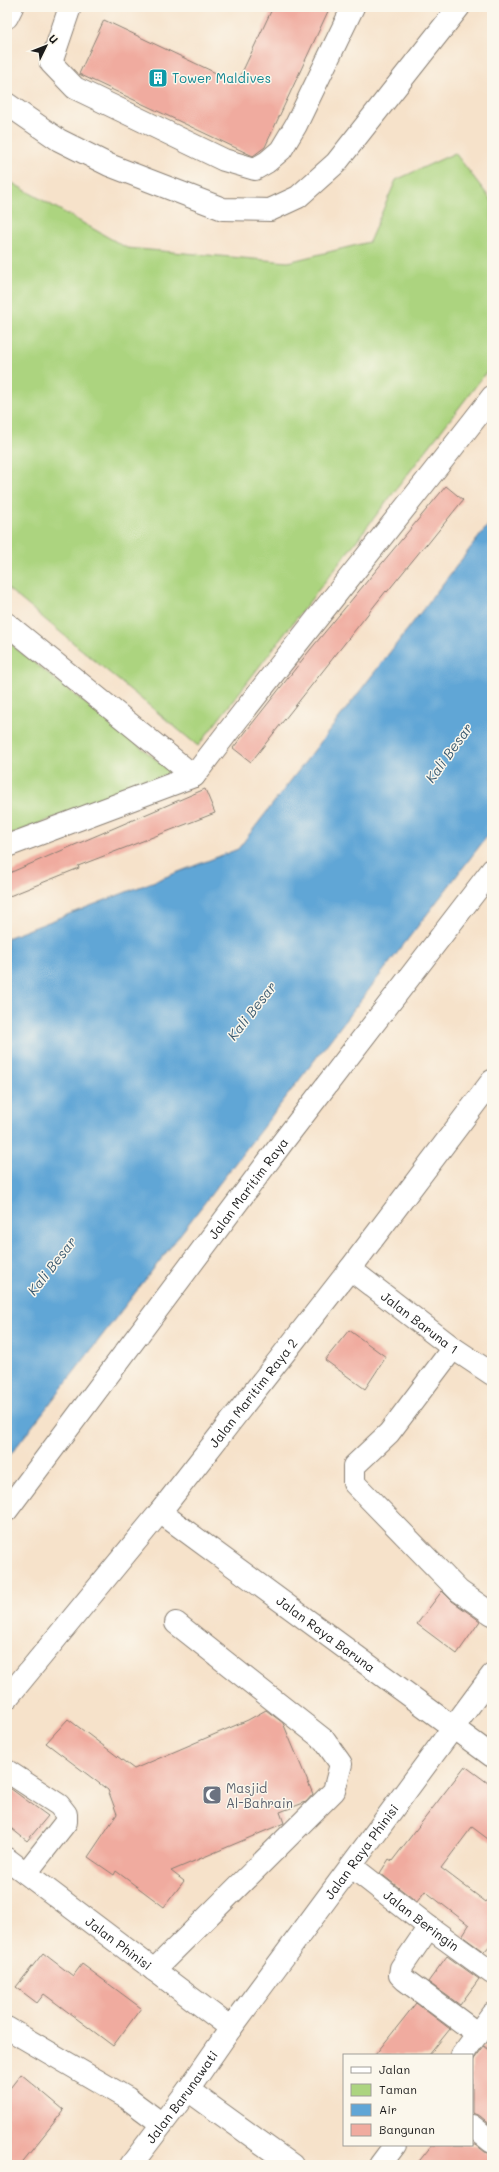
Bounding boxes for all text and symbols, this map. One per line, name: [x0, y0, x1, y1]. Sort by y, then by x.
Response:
north arrow: [26, 26, 66, 66]
text: U: [46, 31, 62, 47]
building icon: Tower Maldives: [147, 67, 169, 89]
place label: Tower Maldives: [172, 69, 271, 86]
water label: Kali Besar: [421, 719, 477, 786]
water label: Kali Besar: [223, 977, 280, 1044]
street label: Jalan Maritim Raya: [204, 1134, 291, 1242]
water label: Kali Besar: [23, 1232, 80, 1299]
street label: Jalan Baruna 1: [378, 1287, 462, 1357]
street label: Jalan Maritim Raya 2: [205, 1335, 301, 1451]
street label: Jalan Raya Baruna: [273, 1592, 379, 1676]
place label: Masjid Al-Bahrain: [226, 1779, 293, 1811]
mosque icon: Masjid Al-Bahrain: [201, 1784, 223, 1806]
street label: Jalan Raya Phinisi: [320, 1800, 402, 1902]
street label: Jalan Beringin: [380, 1886, 463, 1954]
street label: Jalan Phinisi: [82, 1912, 156, 1973]
street label: Jalan Barunawati: [142, 2047, 221, 2146]
legend: [343, 2054, 473, 2146]
text: Jalan: [379, 2061, 410, 2077]
text: Taman: [379, 2081, 417, 2097]
text: Air: [379, 2101, 397, 2117]
text: Bangunan: [379, 2121, 435, 2137]

